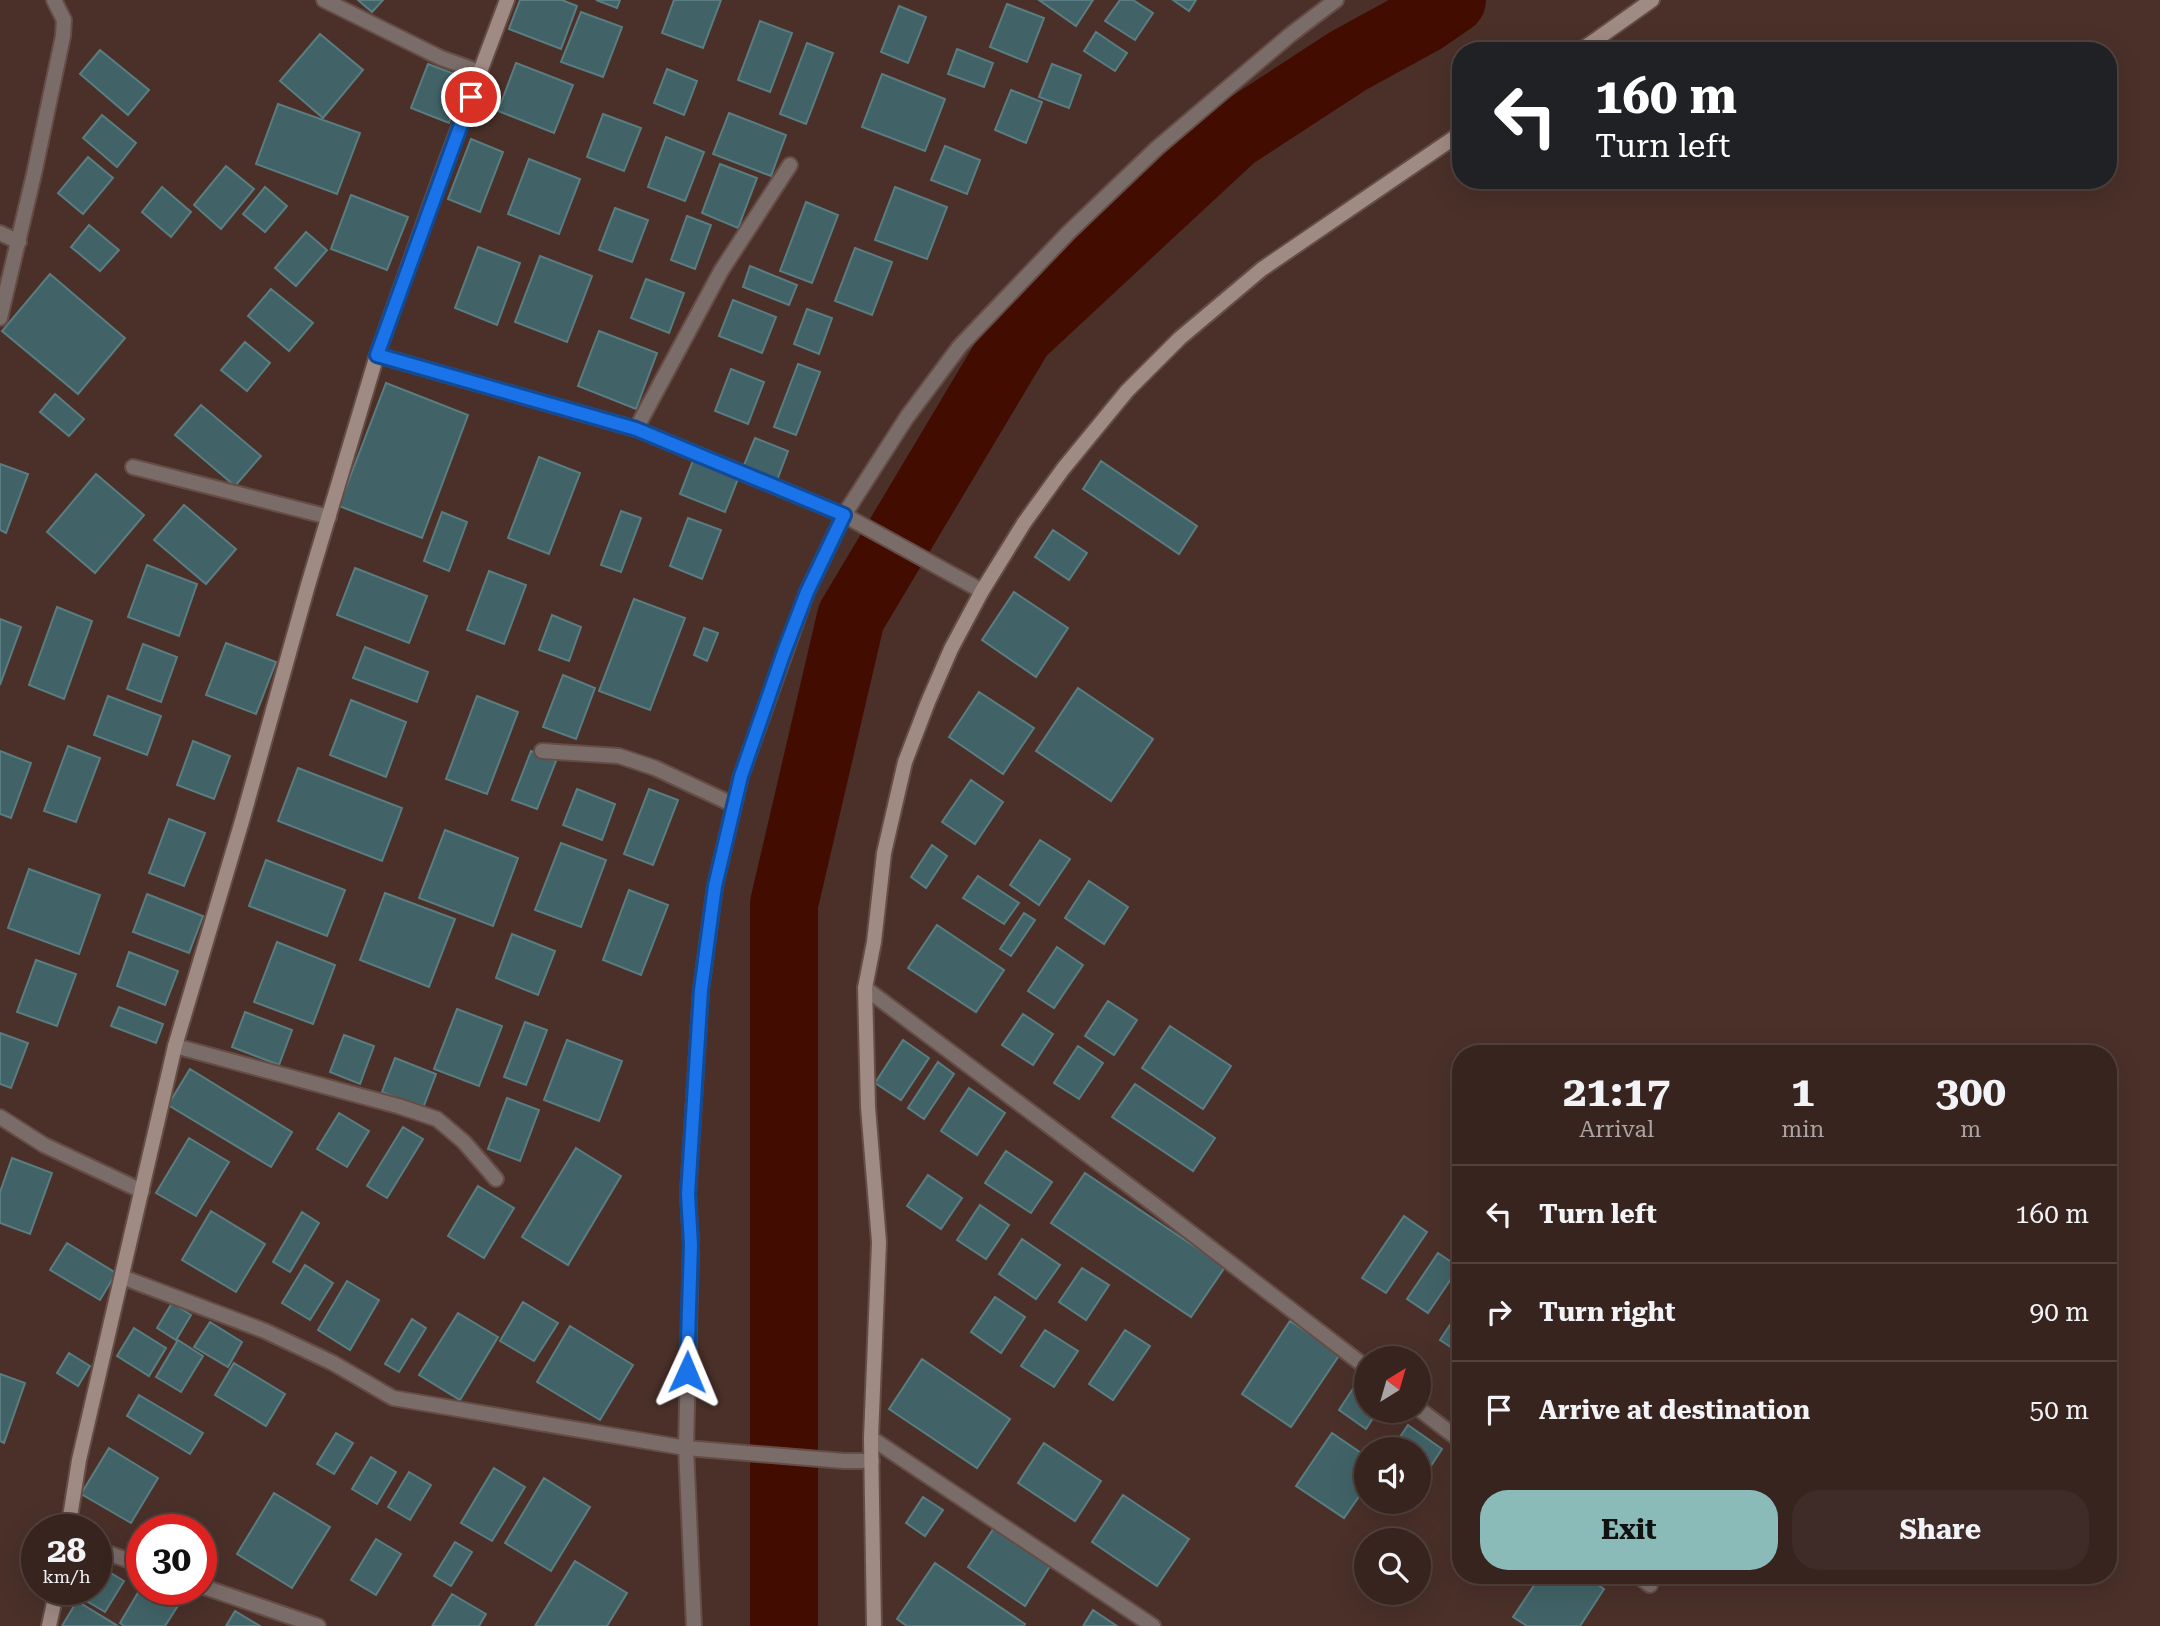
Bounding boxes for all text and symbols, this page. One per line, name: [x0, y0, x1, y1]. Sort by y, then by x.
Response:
pin: [441, 67, 501, 127]
text: 160 m: [1595, 68, 1737, 125]
icon: left: [1480, 70, 1571, 161]
icon: arrive: [452, 78, 490, 116]
text: Turn left: [1595, 127, 1730, 165]
text: 21:17: [1563, 1067, 1670, 1116]
text: 1: [1791, 1067, 1815, 1116]
text: 300: [1935, 1067, 2006, 1116]
text: Arrival: [1579, 1116, 1654, 1143]
text: min: [1781, 1116, 1824, 1143]
text: m: [1960, 1116, 1981, 1143]
icon: left: [1480, 1195, 1518, 1233]
text: Turn left: [1539, 1199, 1657, 1229]
text: 160 m: [2015, 1199, 2089, 1229]
icon: right: [1480, 1293, 1518, 1331]
text: Turn right: [1539, 1297, 1675, 1327]
text: 90 m: [2030, 1297, 2089, 1327]
position arrow: [650, 1335, 724, 1409]
north arrow: [1354, 1346, 1432, 1423]
map controls: [1354, 1346, 1431, 1605]
icon: arrive: [1480, 1391, 1518, 1429]
text: Arrive at destination: [1539, 1395, 1810, 1425]
text: 50 m: [2030, 1395, 2089, 1425]
button: sound: [1354, 1437, 1431, 1514]
button: Exit: [1480, 1490, 1778, 1570]
button: Share: [1792, 1490, 2089, 1570]
speed limit sign: 30: [126, 1514, 217, 1605]
button: search: [1354, 1528, 1431, 1605]
text: 28: [47, 1530, 86, 1571]
text: km/h: [42, 1566, 91, 1587]

